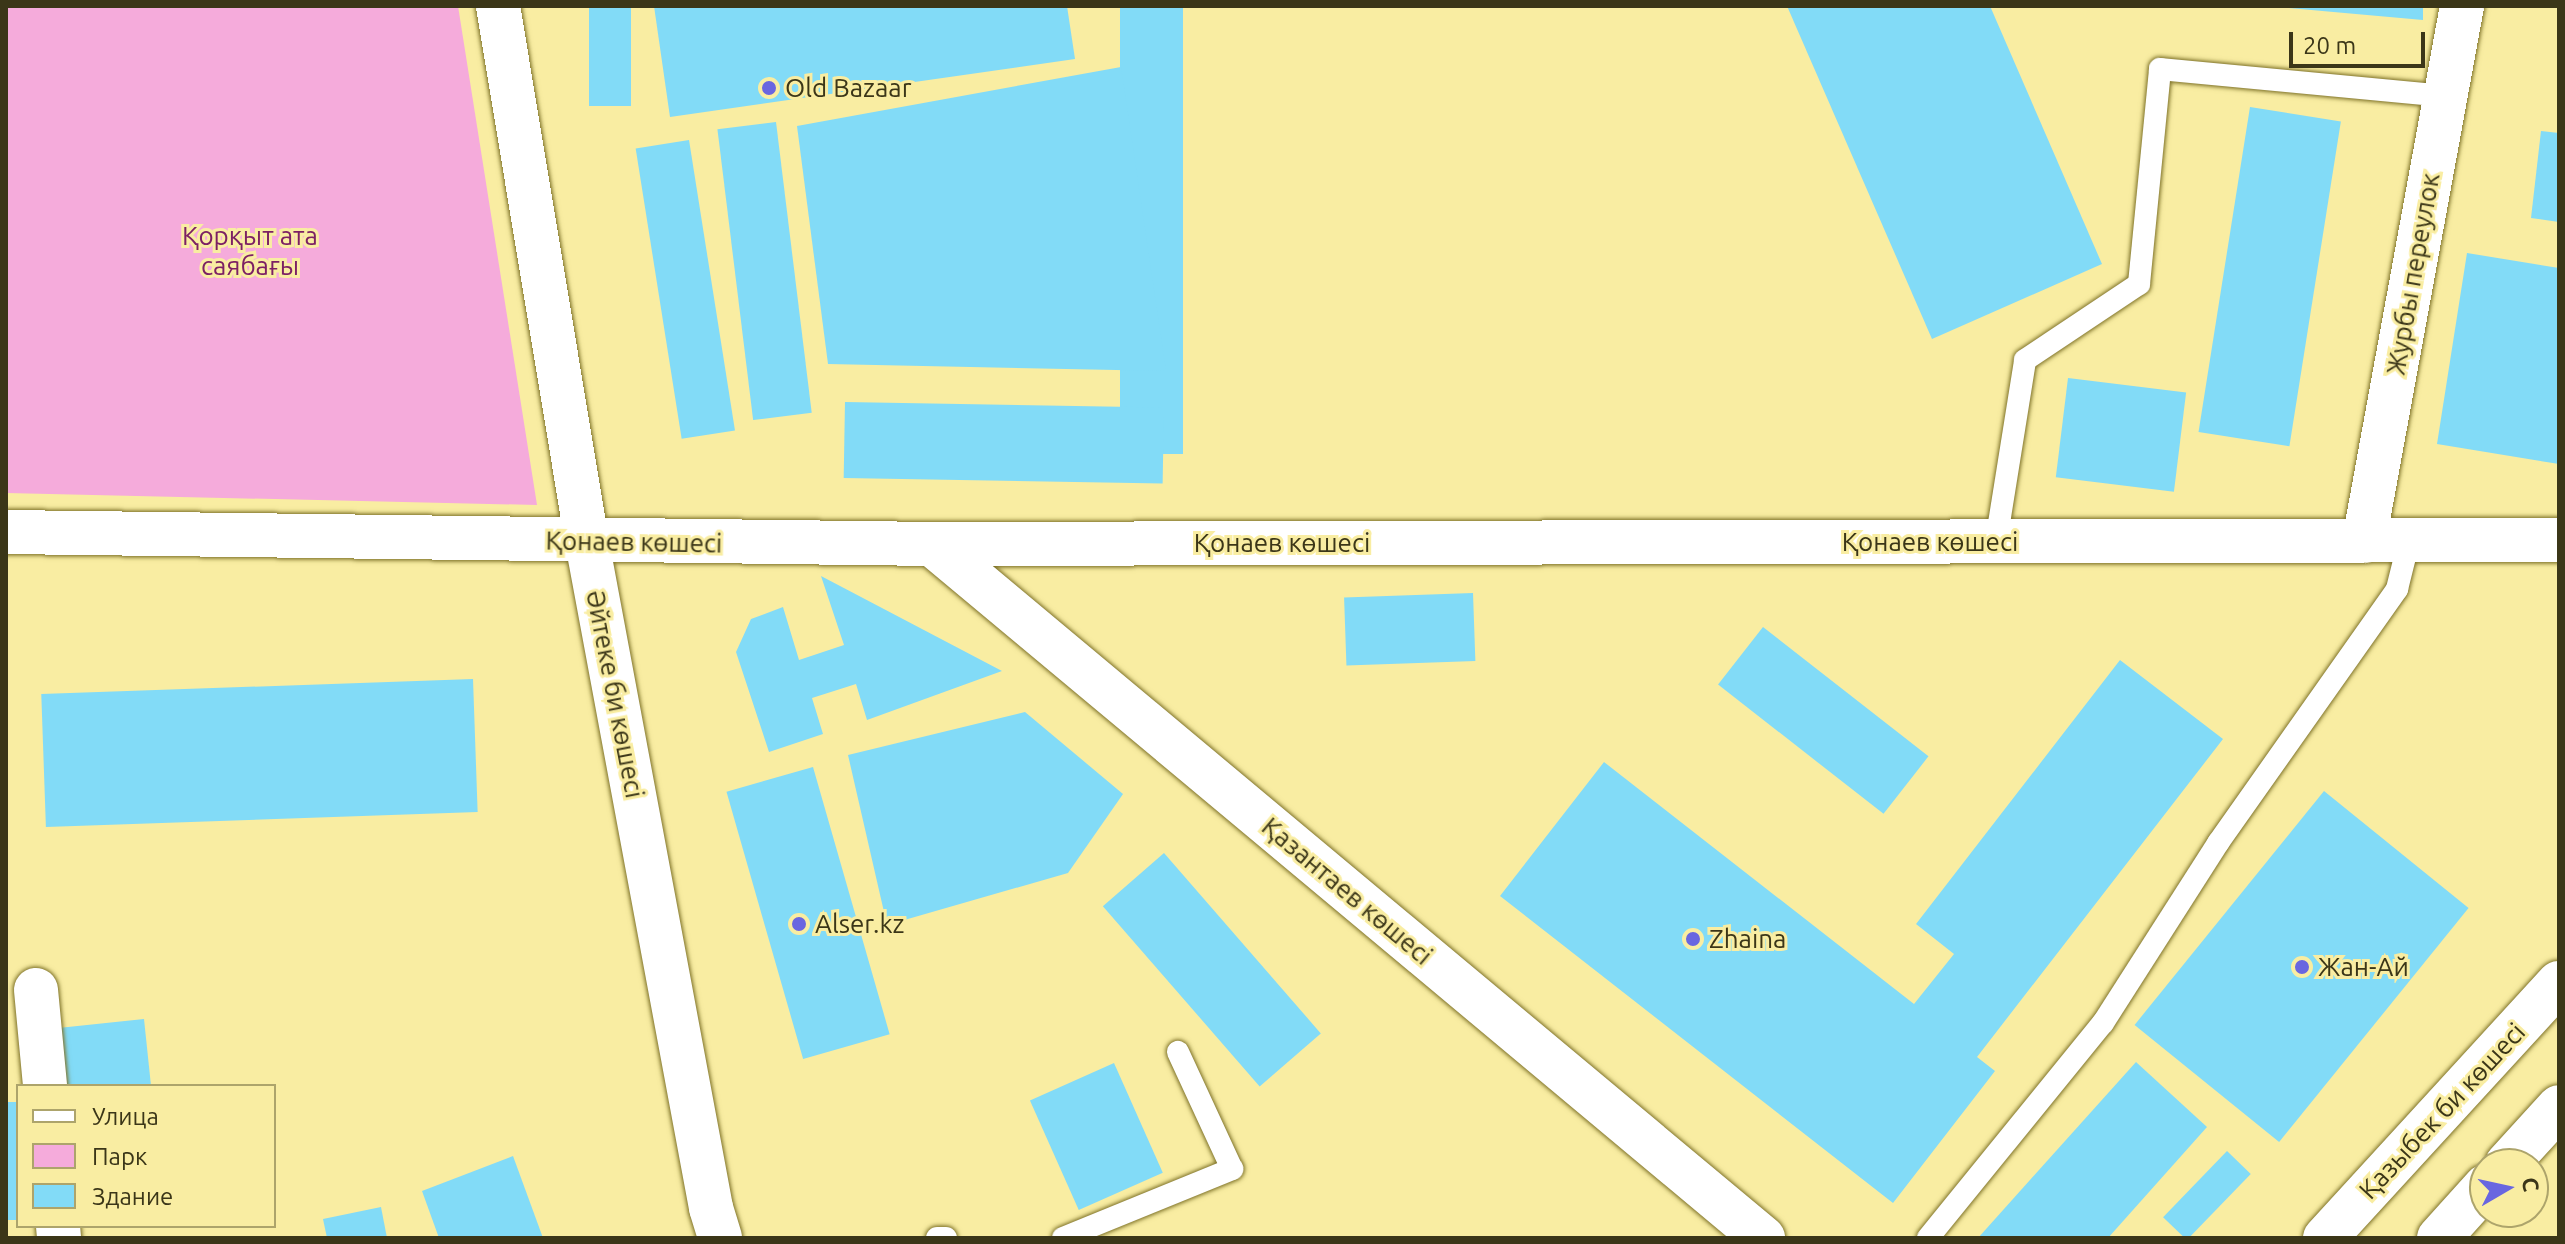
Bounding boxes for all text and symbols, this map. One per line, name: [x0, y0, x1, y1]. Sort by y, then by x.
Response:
scale bar: [2293, 16, 2429, 66]
text: 20 m: [2303, 32, 2356, 59]
place label: Old Bazaar: [785, 72, 912, 104]
marker: Old Bazaar: [760, 79, 778, 97]
street label: Журбы переулок: [2380, 171, 2446, 377]
park label: Қорқыт ата саябағы: [182, 220, 318, 282]
street label: Қонаев көшесі: [545, 525, 723, 559]
street label: Қонаев көшесі: [1842, 526, 2018, 558]
street label: Қонаев көшесі: [1194, 527, 1370, 559]
street label: Әйтеке би көшесі: [580, 587, 650, 801]
street label: Қазантаев көшесі: [1256, 811, 1438, 971]
place label: Alser.kz: [815, 908, 905, 940]
marker: Alser.kz: [790, 915, 808, 933]
place label: Zhaina: [1709, 923, 1786, 955]
marker: Zhaina: [1684, 930, 1702, 948]
place label: Жан-Ай: [2318, 951, 2409, 983]
marker: Жан-Ай: [2293, 958, 2311, 976]
street label: Қазыбек би көшесі: [2352, 1017, 2532, 1205]
legend: [16, 1084, 276, 1228]
text: Улица: [92, 1103, 159, 1130]
text: Парк: [92, 1143, 147, 1170]
north arrow: [2469, 1148, 2549, 1228]
text: С: [2518, 1176, 2545, 1193]
text: Здание: [92, 1183, 173, 1210]

